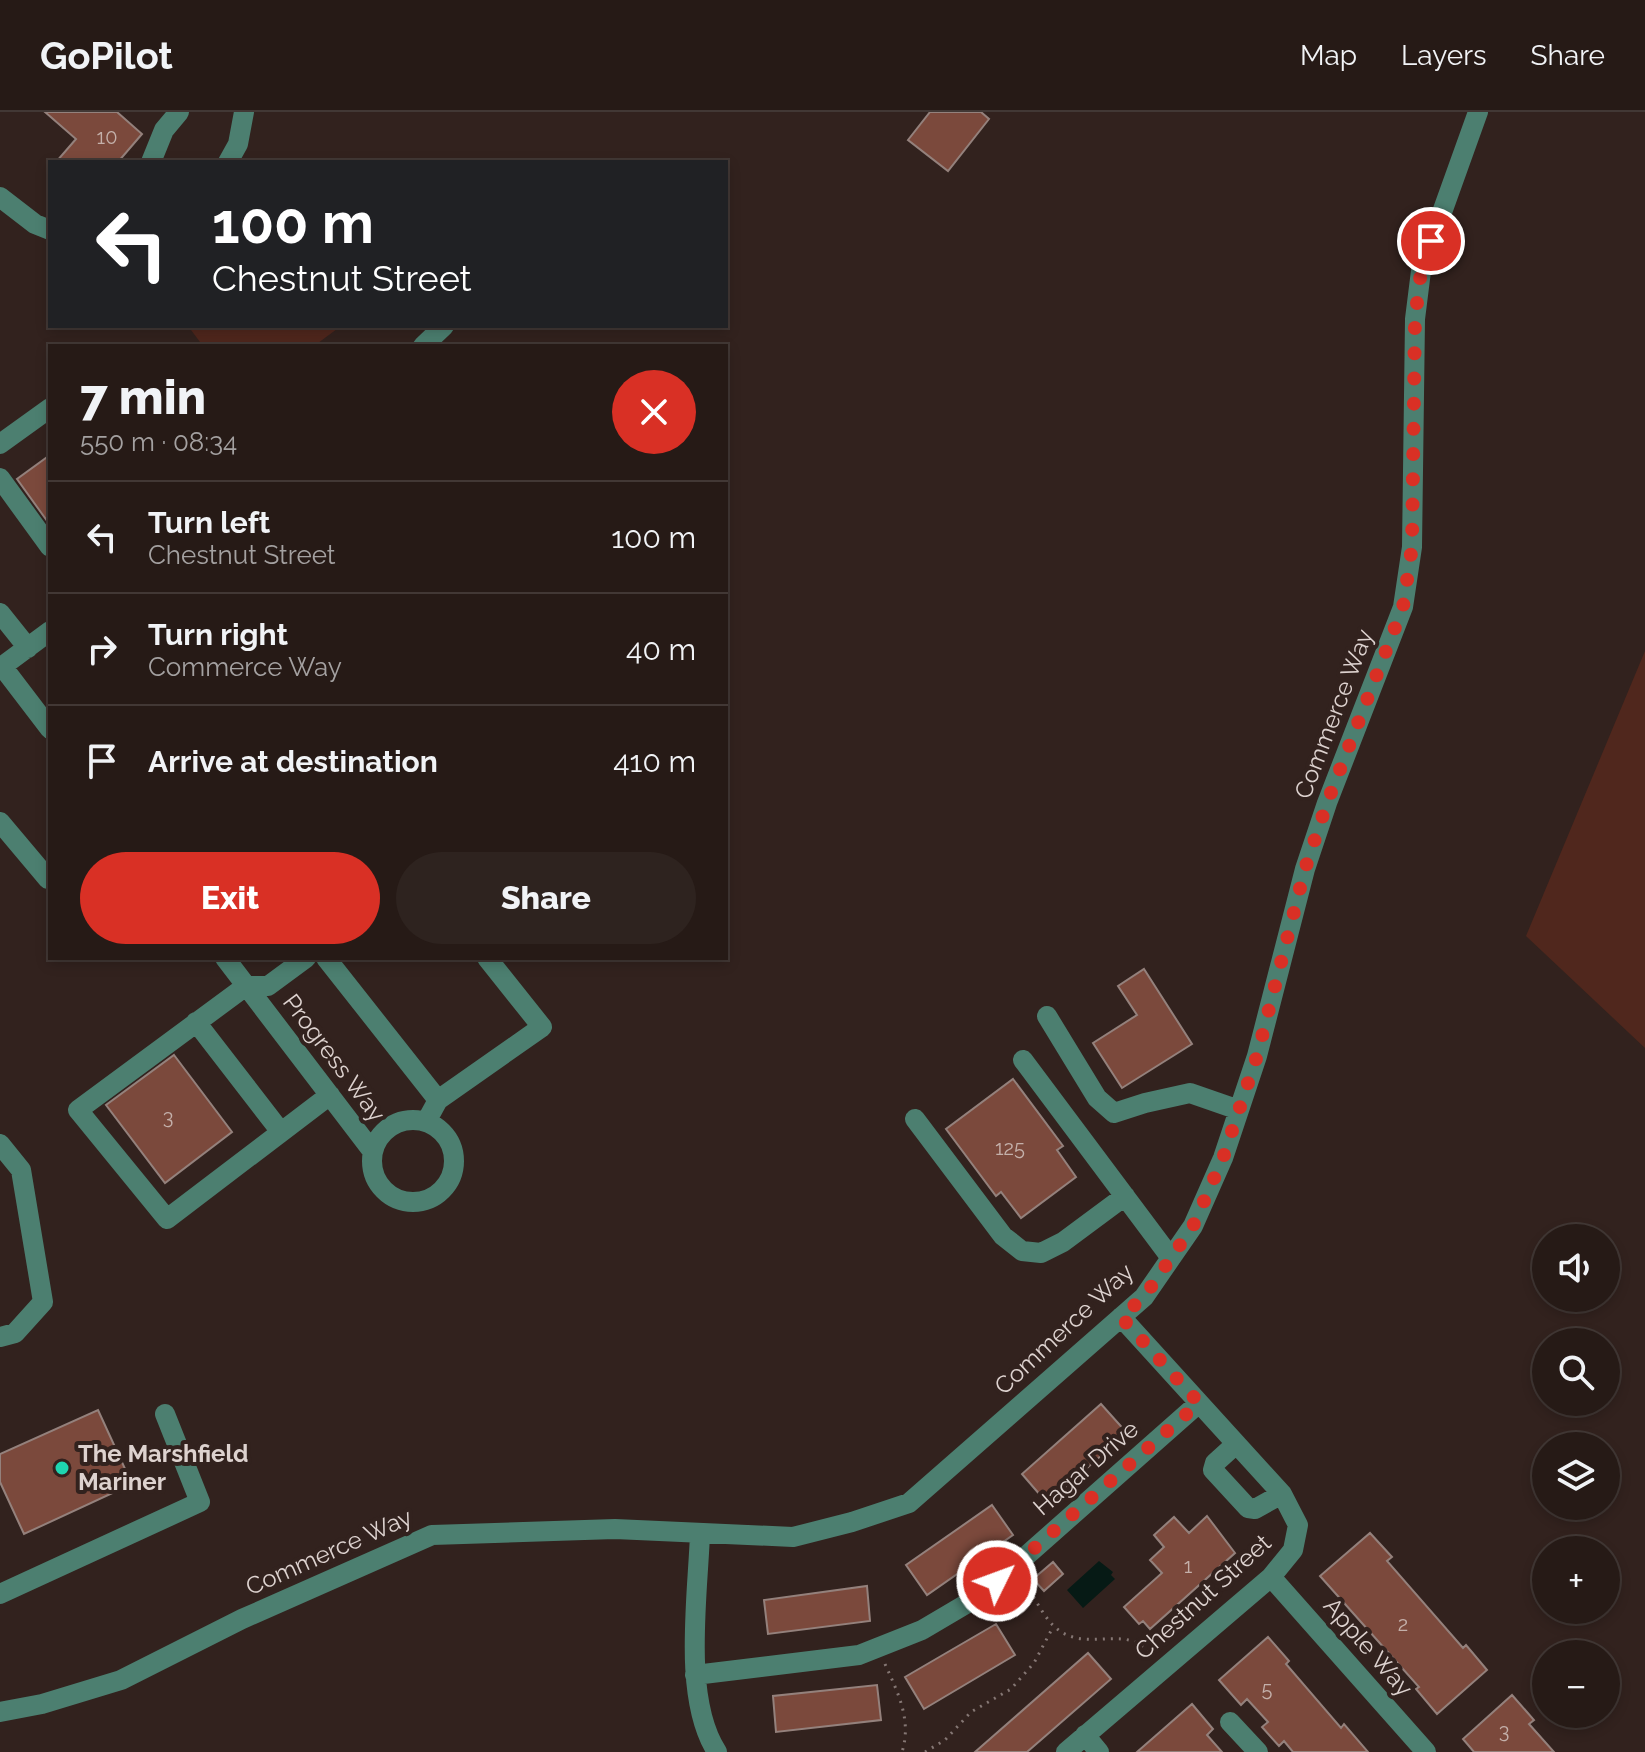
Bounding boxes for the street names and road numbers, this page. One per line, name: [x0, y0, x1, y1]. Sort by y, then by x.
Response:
street label: Commerce Way: [1288, 625, 1379, 803]
street label: Progress Way: [277, 988, 392, 1127]
street label: Commerce Way: [988, 1257, 1139, 1400]
street label: Hagar Drive: [1027, 1414, 1144, 1521]
street label: Commerce Way: [241, 1502, 416, 1601]
street label: Chestnut Street: [1129, 1528, 1277, 1665]
street label: Apple Way: [1318, 1591, 1419, 1702]

